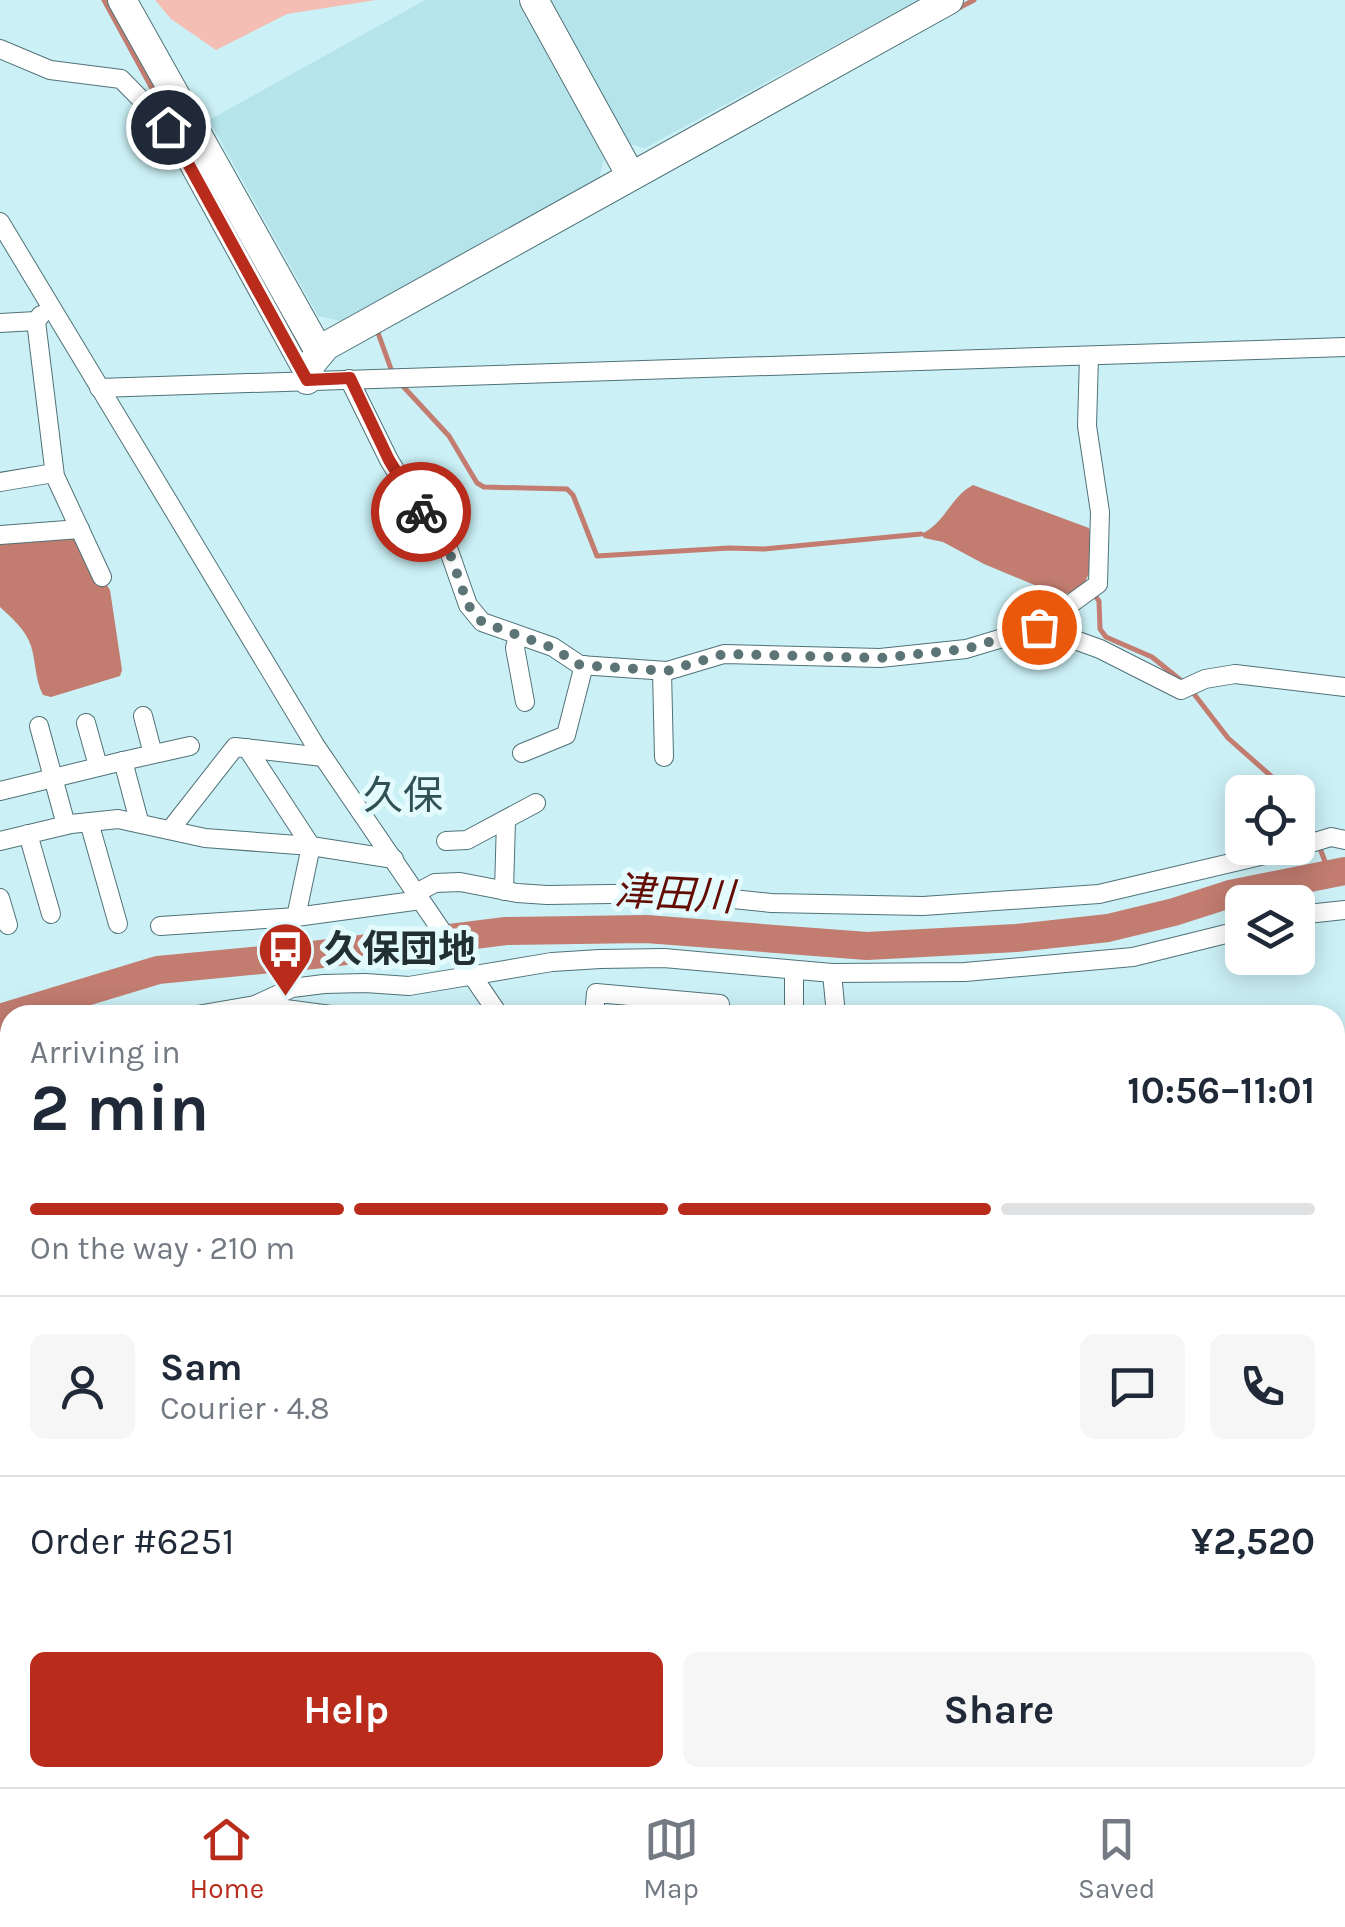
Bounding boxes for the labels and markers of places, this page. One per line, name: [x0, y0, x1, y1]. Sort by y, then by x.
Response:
pin: [126, 85, 211, 170]
pin: [997, 585, 1082, 670]
bus stop icon: 久保団地: [255, 919, 315, 998]
place label: 久保団地: [324, 927, 476, 972]

